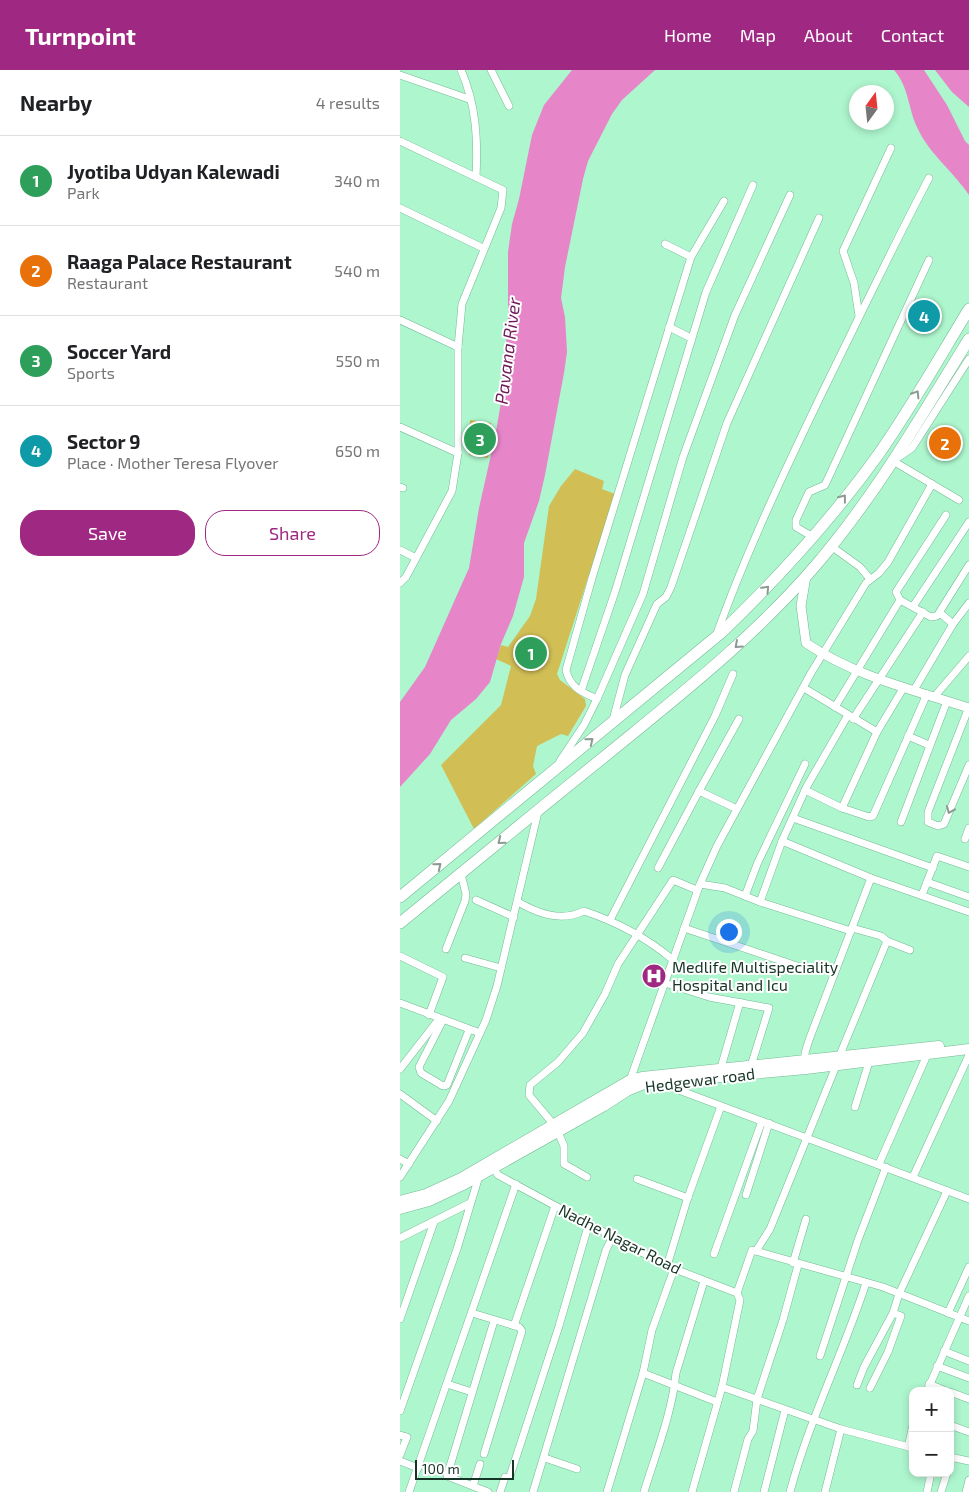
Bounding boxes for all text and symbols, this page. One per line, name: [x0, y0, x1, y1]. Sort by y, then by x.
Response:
text: Turnpoint: [25, 21, 136, 50]
text: Home: [664, 24, 712, 46]
text: Map: [740, 24, 776, 46]
text: About: [804, 24, 853, 46]
text: Contact: [881, 24, 944, 46]
north arrow: [849, 85, 894, 130]
text: Nearby: [20, 90, 92, 115]
text: 4 results: [316, 93, 380, 112]
text: Jyotiba Udyan Kalewadi: [67, 160, 280, 183]
text: 1: [33, 171, 39, 190]
text: 340 m: [334, 171, 380, 190]
text: Park: [67, 183, 100, 202]
text: Raaga Palace Restaurant: [67, 250, 292, 273]
text: 2: [31, 261, 41, 280]
text: 540 m: [334, 261, 380, 280]
text: Restaurant: [67, 273, 148, 292]
water label: Pavana River: [490, 295, 525, 406]
pin: 4: [908, 297, 940, 335]
text: Soccer Yard: [67, 340, 171, 363]
text: 3: [31, 351, 41, 370]
text: 550 m: [336, 351, 380, 370]
text: Sports: [67, 363, 115, 382]
one-way arrow: [910, 391, 920, 400]
pin: 3: [464, 420, 496, 458]
pin: 2: [929, 424, 961, 462]
text: Sector 9: [67, 430, 141, 453]
text: 4: [31, 441, 41, 460]
text: 650 m: [335, 441, 380, 460]
text: Place · Mother Teresa Flyover: [67, 453, 279, 472]
one-way arrow: [838, 495, 846, 504]
button: Save: [20, 510, 195, 556]
button: Share: [205, 510, 380, 556]
one-way arrow: [760, 586, 769, 595]
pin: 1: [515, 634, 547, 672]
one-way arrow: [734, 639, 743, 648]
one-way arrow: [584, 738, 593, 746]
one-way arrow: [946, 805, 957, 814]
one-way arrow: [498, 835, 507, 843]
one-way arrow: [432, 863, 441, 872]
your location: [716, 919, 742, 945]
place label: Medlife Multispeciality Hospital and Icu: [672, 957, 839, 994]
hospital icon: Medlife Multispeciality Hospital and Icu: [641, 963, 667, 989]
street label: Hedgewar road: [644, 1063, 756, 1096]
street label: Nadhe Nagar Road: [556, 1199, 685, 1278]
map controls: [909, 1387, 954, 1477]
button: +: [909, 1387, 954, 1432]
button: −: [909, 1432, 954, 1477]
scale bar: [415, 1457, 514, 1480]
text: 100 m: [422, 1460, 460, 1477]

